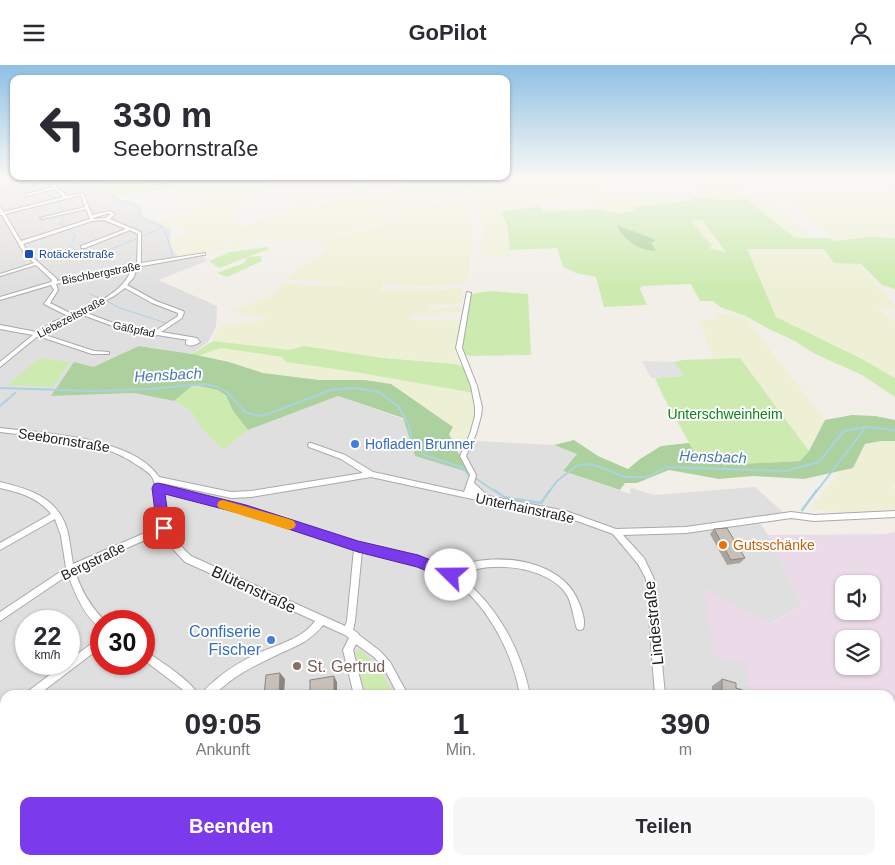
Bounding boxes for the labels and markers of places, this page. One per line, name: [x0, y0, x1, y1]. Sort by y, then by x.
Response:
marker: Rotäckerstraße: [23, 248, 35, 260]
place label: Rotäckerstraße: [39, 248, 114, 260]
place label: Hofladen Brunner: [365, 436, 475, 452]
marker: Hofladen Brunner: [349, 438, 361, 450]
pin: [143, 507, 185, 549]
place label: Gutsschänke: [733, 537, 815, 553]
marker: Gutsschänke: [717, 539, 729, 551]
place label: Confiserie Fischer: [189, 623, 262, 658]
marker: Confiserie Fischer: [265, 634, 277, 646]
place label: St. Gertrud: [307, 658, 385, 675]
marker: St. Gertrud: [291, 660, 303, 672]

